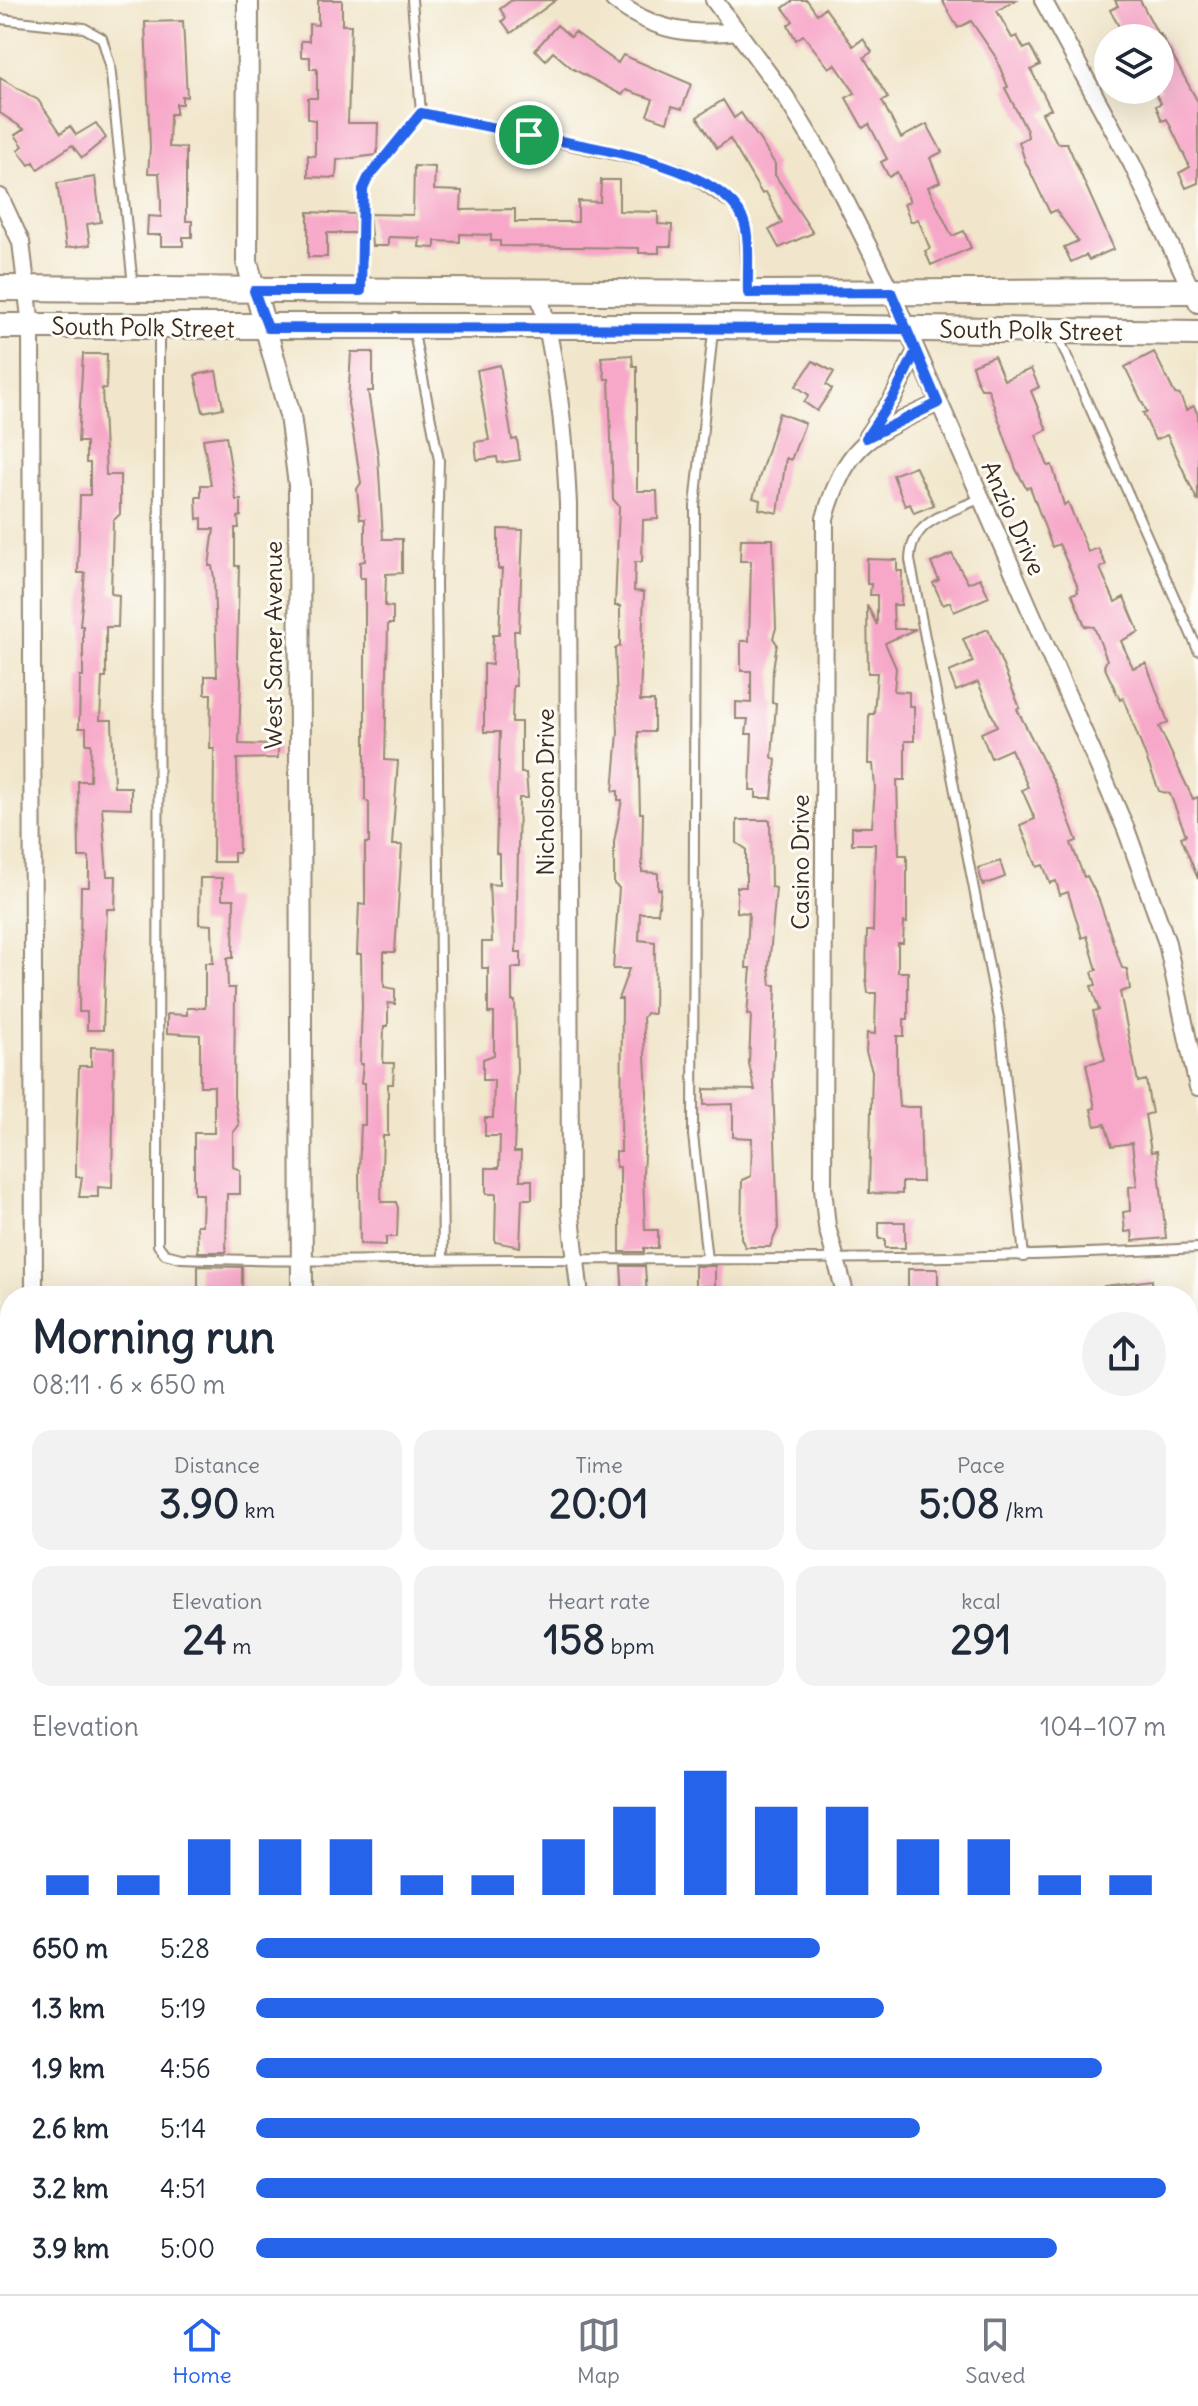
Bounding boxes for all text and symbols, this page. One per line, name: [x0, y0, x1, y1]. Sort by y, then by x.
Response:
map controls: [1094, 24, 1174, 104]
button: layers: [1094, 24, 1174, 104]
pin: [495, 101, 563, 169]
icon: arrive: [507, 113, 551, 157]
street label: South Polk Street: [51, 310, 235, 344]
street label: South Polk Street: [939, 313, 1123, 347]
street label: Anzio Drive: [975, 456, 1053, 580]
street label: West Saner Avenue: [258, 541, 288, 749]
street label: Nicholson Drive: [530, 708, 560, 876]
street label: Casino Drive: [785, 794, 815, 930]
text: Morning run: [32, 1310, 275, 1365]
button: share: [1082, 1312, 1166, 1396]
text: 08:11 · 6 × 650 m: [32, 1368, 225, 1401]
text: Distance: [174, 1451, 260, 1479]
text: Time: [575, 1451, 623, 1479]
text: Pace: [957, 1451, 1005, 1479]
text: 3.90: [159, 1479, 239, 1529]
text: 20:01: [549, 1479, 649, 1529]
text: 5:08: [918, 1479, 1000, 1529]
text: km: [239, 1496, 275, 1524]
text: /km: [1000, 1496, 1044, 1524]
text: Elevation: [172, 1587, 262, 1615]
text: Heart rate: [548, 1587, 650, 1615]
text: kcal: [961, 1587, 1001, 1615]
text: 24: [183, 1615, 227, 1665]
text: 158: [543, 1615, 605, 1665]
text: 291: [951, 1615, 1011, 1665]
text: m: [227, 1632, 251, 1660]
text: bpm: [605, 1632, 655, 1660]
text: Elevation: [32, 1710, 139, 1743]
text: 104–107 m: [1040, 1710, 1166, 1743]
text: 650 m: [32, 1932, 108, 1965]
text: 5:28: [160, 1932, 210, 1965]
text: 1.3 km: [32, 1992, 105, 2025]
text: 5:19: [160, 1992, 206, 2025]
text: 1.9 km: [32, 2052, 105, 2085]
text: 4:56: [160, 2052, 211, 2085]
text: 2.6 km: [32, 2112, 109, 2145]
text: 5:14: [160, 2112, 206, 2145]
text: 3.2 km: [32, 2172, 109, 2205]
text: 4:51: [160, 2172, 206, 2205]
text: 3.9 km: [32, 2232, 109, 2265]
text: 5:00: [160, 2232, 215, 2265]
tab: Home: [172, 2313, 232, 2389]
tab: Map: [577, 2313, 621, 2389]
tab: Saved: [965, 2313, 1026, 2389]

